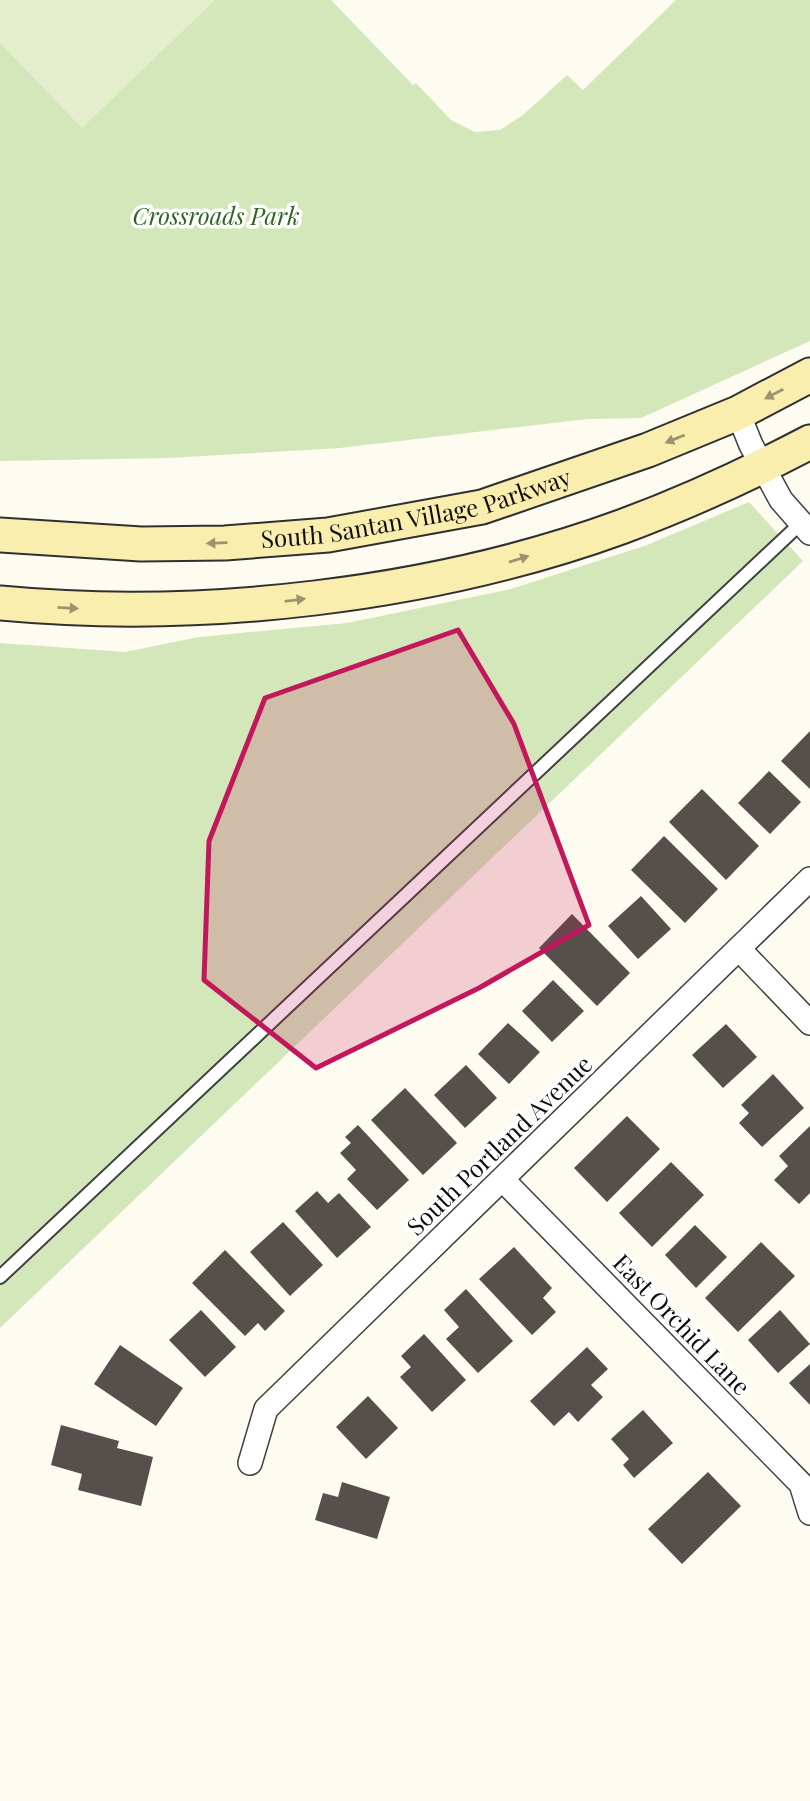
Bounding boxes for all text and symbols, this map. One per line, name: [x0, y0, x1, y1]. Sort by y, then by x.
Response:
park label: Crossroads Park: [132, 199, 300, 231]
one-way arrow: [764, 388, 784, 399]
one-way arrow: [664, 433, 685, 444]
street label: South Santan Village Parkway: [260, 460, 575, 554]
one-way arrow: [205, 537, 227, 548]
one-way arrow: [508, 553, 529, 563]
one-way arrow: [284, 594, 306, 605]
one-way arrow: [57, 602, 79, 613]
street label: South Portland Avenue: [399, 1048, 598, 1242]
street label: East Orchid Lane: [607, 1246, 758, 1401]

